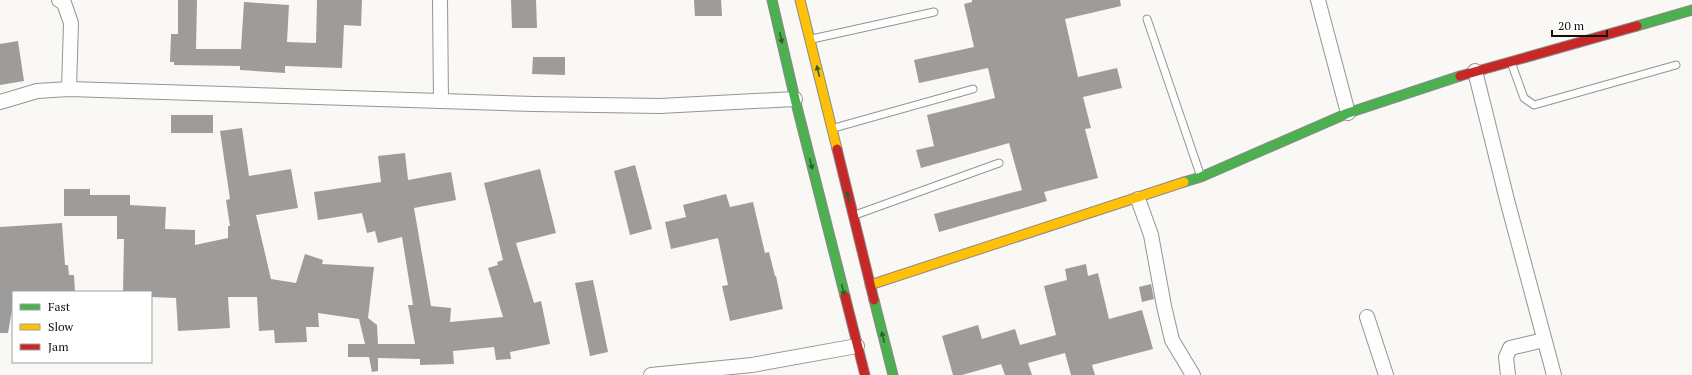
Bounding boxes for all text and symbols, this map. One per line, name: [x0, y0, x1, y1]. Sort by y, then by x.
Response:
scale bar: [1552, 12, 1607, 38]
text: 20 m: [1558, 18, 1585, 33]
one-way arrow: [778, 32, 784, 44]
one-way arrow: [814, 65, 820, 77]
one-way arrow: [809, 158, 815, 171]
one-way arrow: [845, 191, 851, 204]
one-way arrow: [841, 284, 847, 297]
legend: [12, 291, 152, 363]
text: Fast: [48, 299, 71, 314]
text: Slow: [48, 319, 74, 334]
one-way arrow: [880, 331, 886, 343]
text: Jam: [48, 339, 69, 354]

